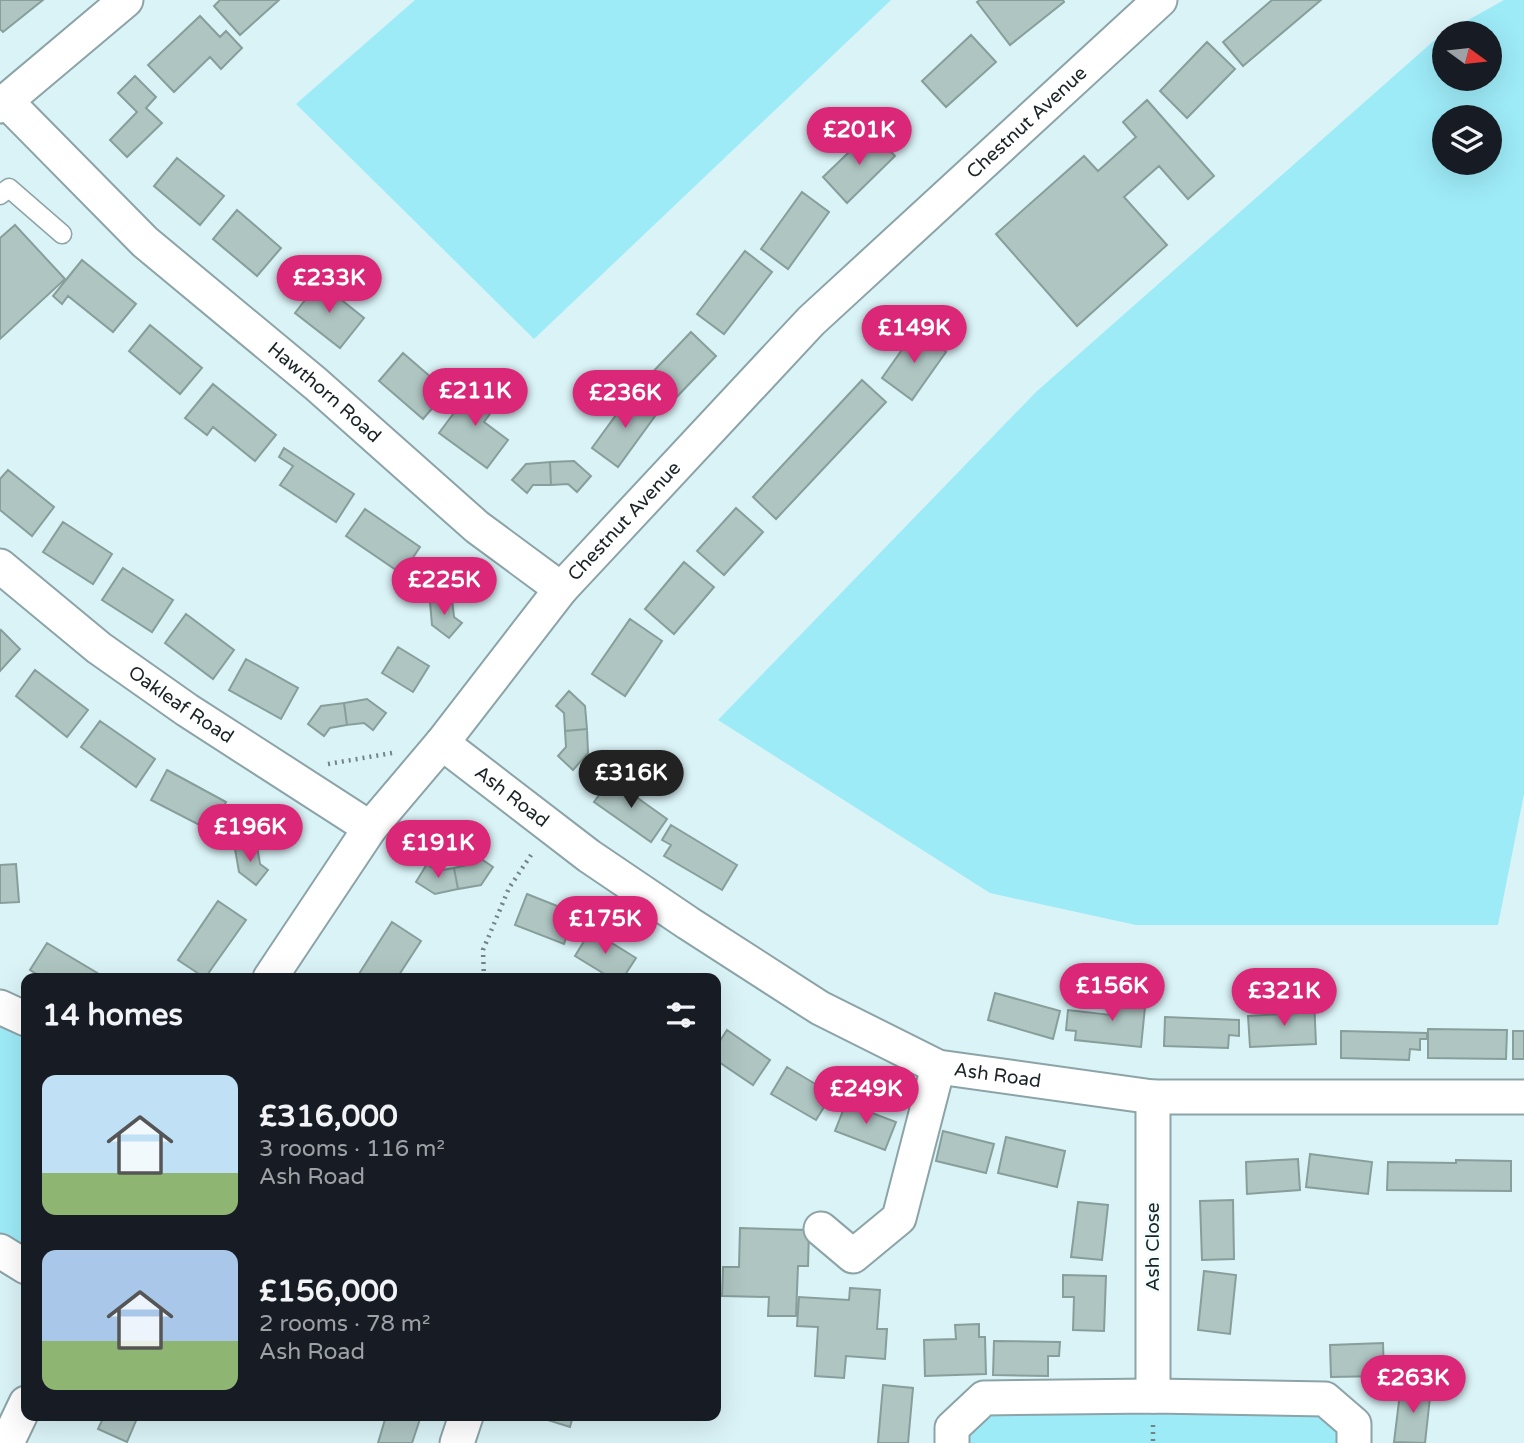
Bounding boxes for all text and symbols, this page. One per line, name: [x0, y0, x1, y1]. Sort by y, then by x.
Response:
north arrow: [1432, 21, 1502, 91]
map controls: [1432, 21, 1502, 175]
street label: Chestnut Avenue: [962, 62, 1091, 183]
button: layers: [1432, 105, 1502, 175]
pin: £201K: [810, 108, 908, 167]
text: £201K: [823, 116, 895, 144]
pin: £233K: [280, 256, 378, 315]
text: £233K: [293, 264, 365, 292]
pin: £149K: [865, 306, 963, 365]
text: £149K: [878, 314, 950, 342]
street label: Hawthorn Road: [263, 338, 385, 447]
pin: £211K: [426, 368, 524, 428]
pin: £236K: [576, 370, 674, 430]
text: £211K: [439, 377, 511, 405]
text: £236K: [589, 379, 661, 407]
street label: Chestnut Avenue: [563, 457, 685, 585]
pin: £225K: [395, 558, 493, 617]
text: £225K: [408, 566, 480, 594]
street label: Oakleaf Road: [124, 661, 237, 748]
pin: £316K: [582, 750, 680, 810]
text: £316K: [595, 759, 667, 787]
street label: Ash Road: [470, 761, 553, 832]
pin: £196K: [201, 804, 299, 864]
text: £196K: [214, 813, 286, 841]
pin: £191K: [389, 820, 487, 880]
text: £191K: [402, 829, 474, 857]
pin: £175K: [556, 897, 654, 956]
text: £175K: [569, 905, 641, 933]
pin: £156K: [1063, 964, 1161, 1023]
pin: £321K: [1235, 968, 1333, 1028]
text: £156K: [1076, 972, 1148, 1000]
text: £321K: [1248, 977, 1320, 1005]
icon: filters: [662, 996, 700, 1034]
text: 14 homes: [42, 997, 183, 1034]
street label: Ash Road: [953, 1058, 1042, 1092]
pin: £249K: [817, 1066, 915, 1126]
text: £249K: [830, 1075, 902, 1103]
text: £316,000: [259, 1098, 398, 1135]
icon: home: [98, 1103, 182, 1187]
text: 3 rooms · 116 m²: [259, 1135, 445, 1163]
text: Ash Road: [259, 1163, 365, 1191]
street label: Ash Close: [1142, 1202, 1164, 1292]
text: £156,000: [259, 1273, 398, 1310]
icon: home: [98, 1278, 182, 1362]
text: 2 rooms · 78 m²: [259, 1310, 430, 1338]
text: Ash Road: [259, 1338, 365, 1366]
pin: £263K: [1364, 1356, 1462, 1415]
text: £263K: [1377, 1364, 1449, 1392]

